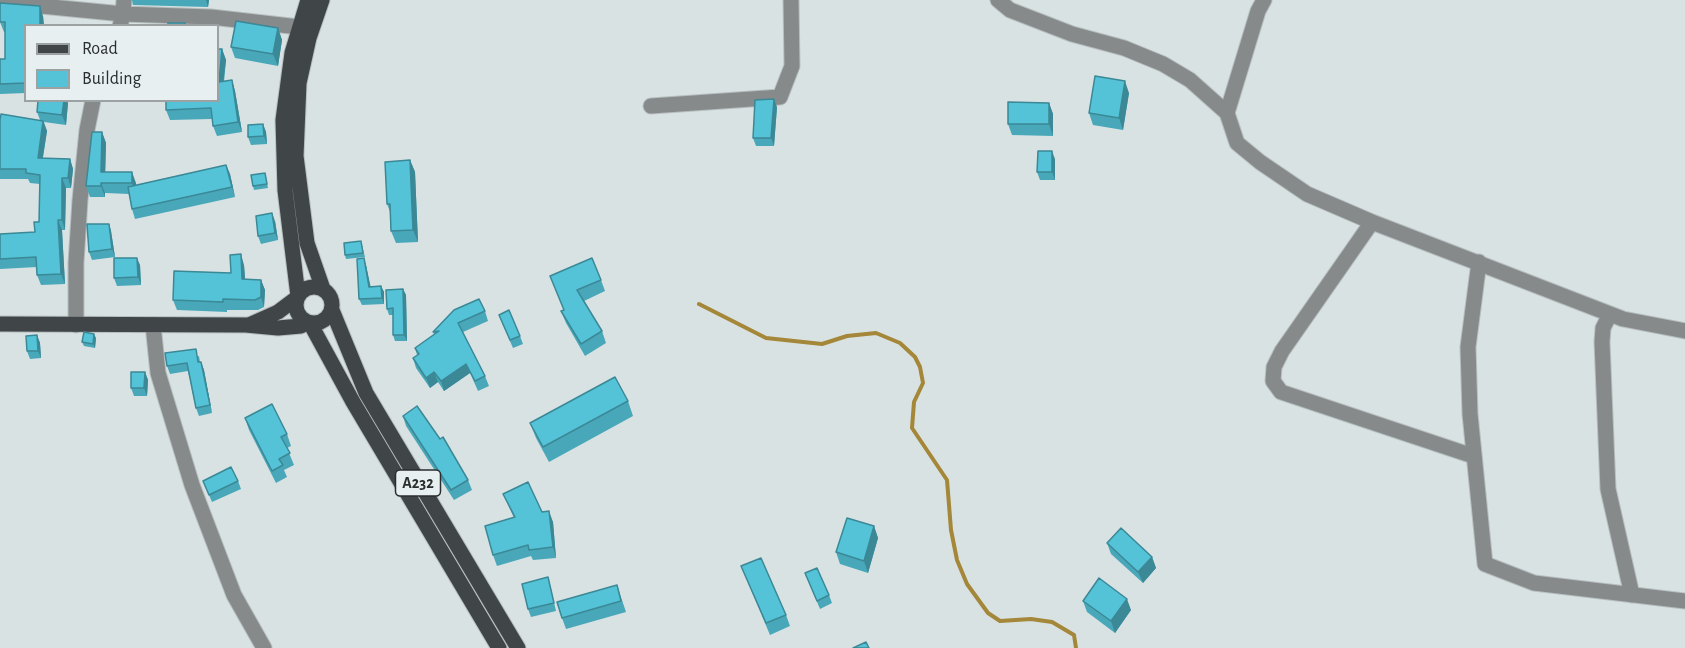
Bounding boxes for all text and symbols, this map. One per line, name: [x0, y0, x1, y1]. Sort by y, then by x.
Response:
legend: [24, 24, 219, 102]
text: Road: [82, 40, 118, 58]
text: Building: [82, 70, 141, 88]
road number: A232: [396, 470, 440, 496]

